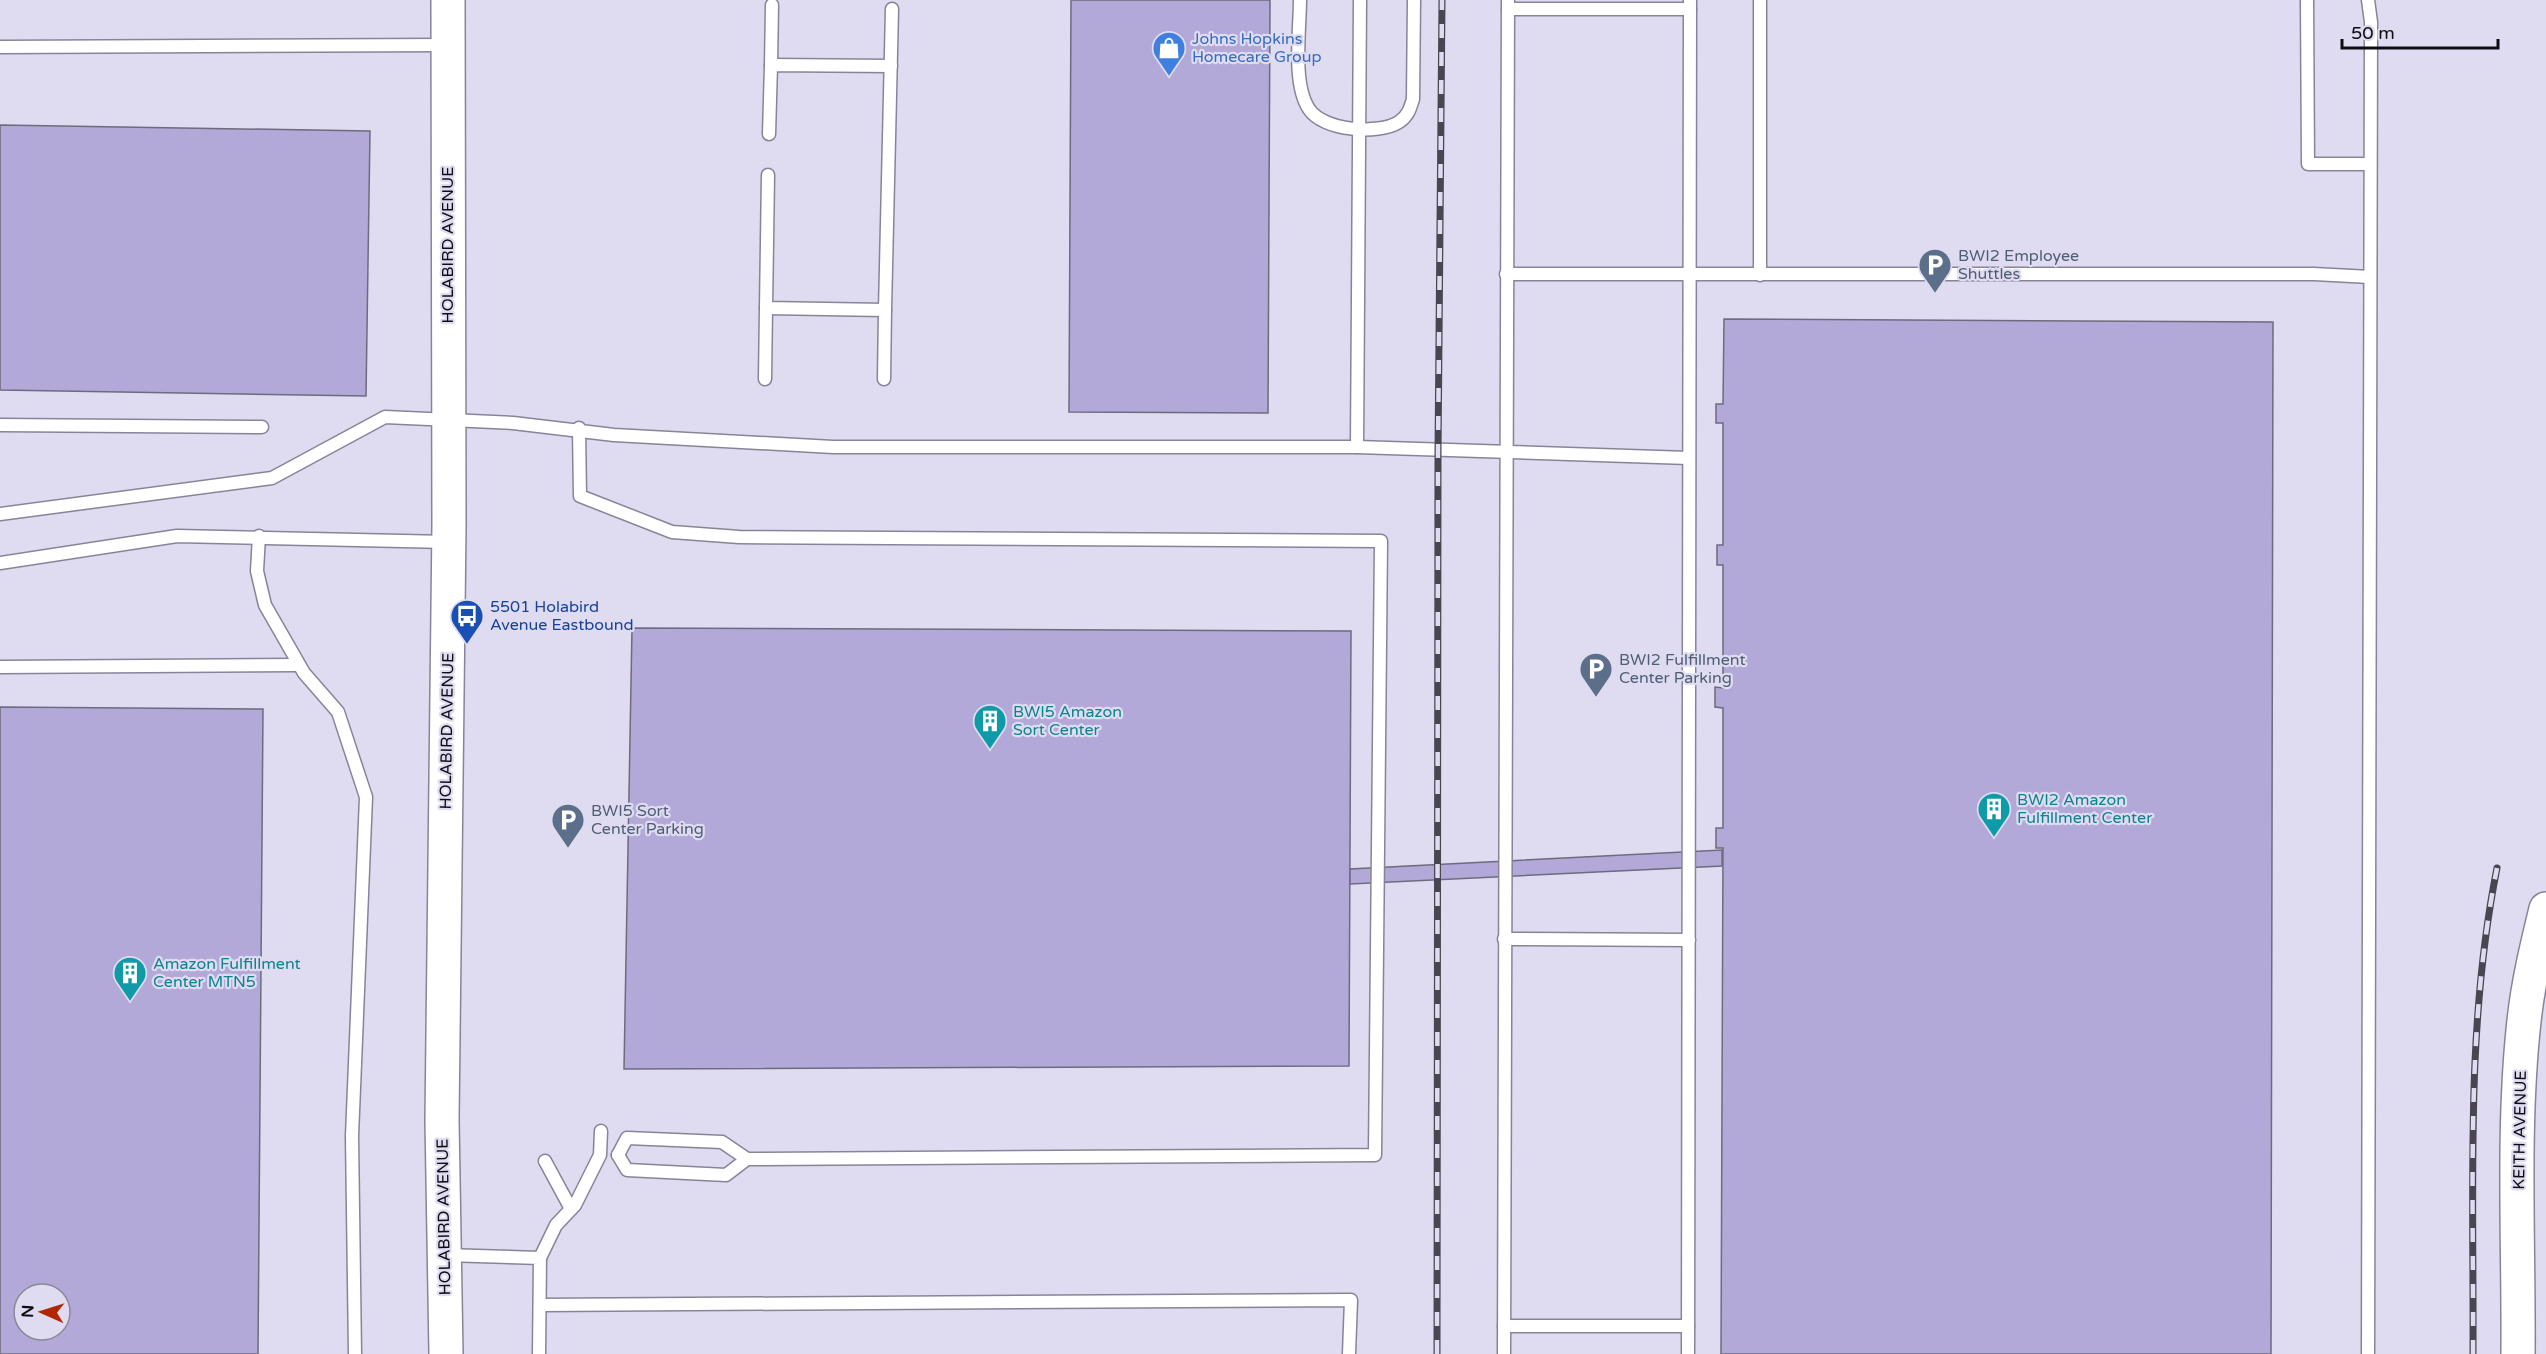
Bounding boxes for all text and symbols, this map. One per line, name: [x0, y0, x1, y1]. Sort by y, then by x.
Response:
scale bar: [2342, 12, 2498, 50]
text: 50 m: [2351, 22, 2395, 44]
place label: Johns Hopkins Homecare Group: [1192, 29, 1322, 67]
shop icon: Johns Hopkins Homecare Group: [1151, 30, 1187, 77]
street label: HOLABIRD AVENUE: [438, 167, 458, 323]
place label: BWI2 Employee Shuttles: [1958, 246, 2079, 284]
parking icon: BWI2 Employee Shuttles: [1917, 247, 1953, 294]
place label: 5501 Holabird Avenue Eastbound: [490, 597, 634, 635]
bus stop icon: 5501 Holabird Avenue Eastbound: [449, 598, 485, 645]
place label: BWI2 Fulfillment Center Parking: [1619, 650, 1746, 688]
parking icon: BWI2 Fulfillment Center Parking: [1578, 651, 1614, 698]
street label: HOLABIRD AVENUE: [436, 652, 458, 810]
place label: BWI5 Amazon Sort Center: [1013, 702, 1122, 740]
building icon: BWI5 Amazon Sort Center: [972, 703, 1008, 750]
place label: BWI2 Amazon Fulfillment Center: [2017, 790, 2153, 828]
building icon: BWI2 Amazon Fulfillment Center: [1976, 791, 2012, 838]
place label: BWI5 Sort Center Parking: [591, 801, 704, 839]
parking icon: BWI5 Sort Center Parking: [550, 802, 586, 849]
place label: Amazon Fulfillment Center MTN5: [153, 954, 301, 992]
building icon: Amazon Fulfillment Center MTN5: [112, 955, 148, 1002]
street label: KEITH AVENUE: [2509, 1070, 2531, 1190]
street label: HOLABIRD AVENUE: [433, 1138, 455, 1296]
north arrow: [12, 1282, 72, 1342]
text: N: [18, 1304, 38, 1318]

